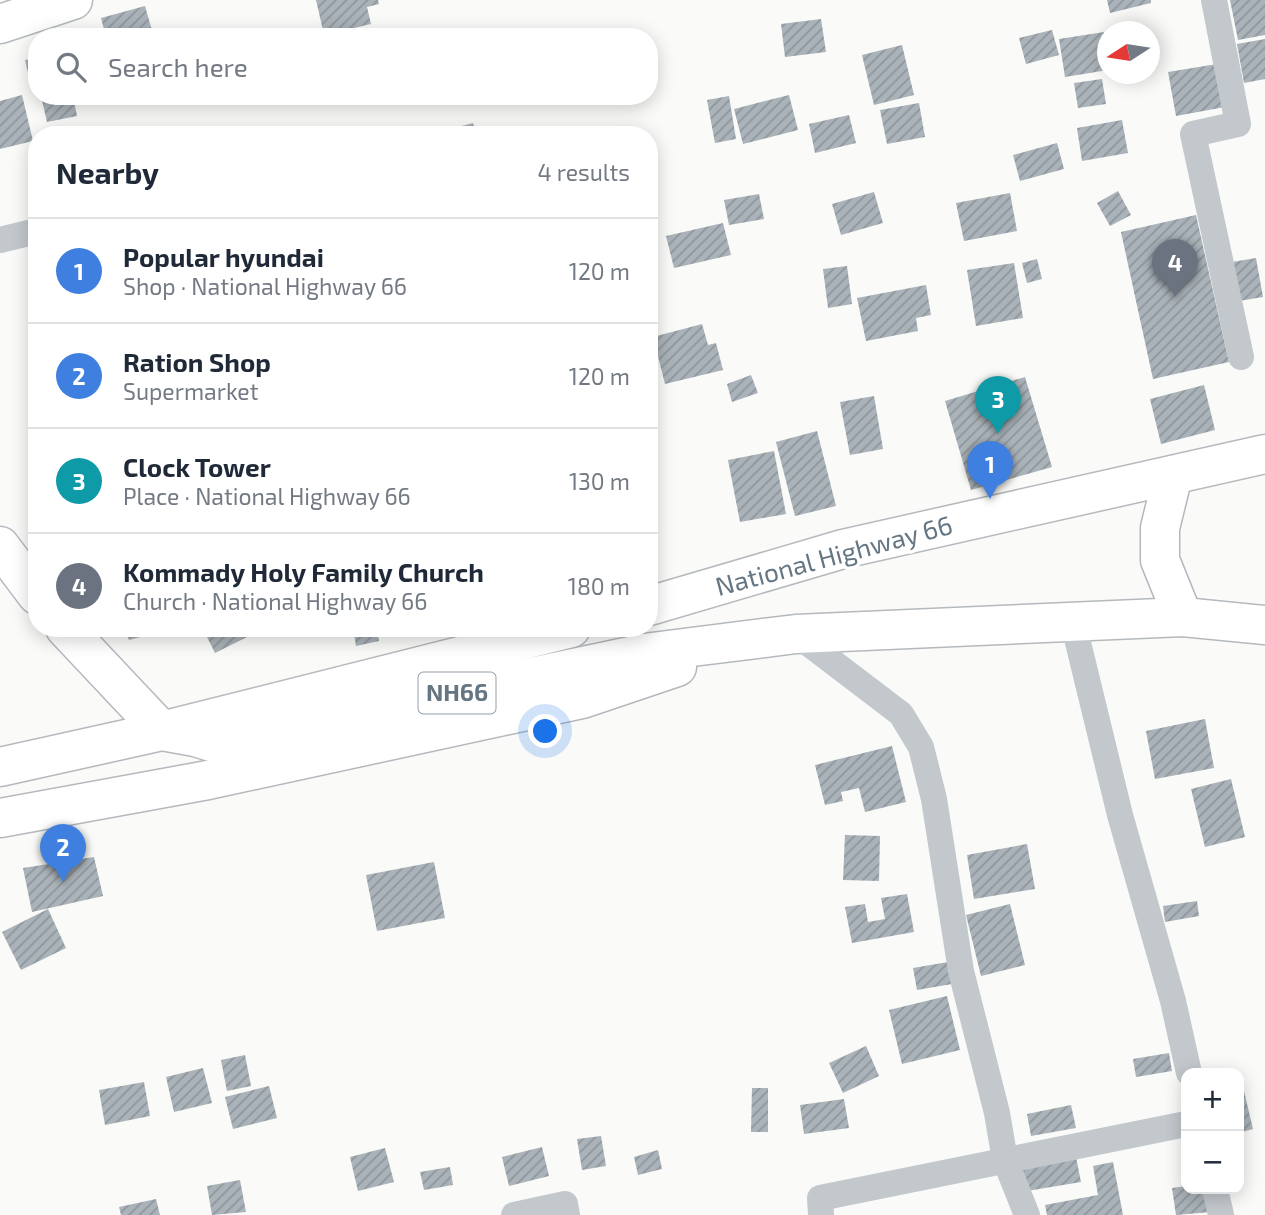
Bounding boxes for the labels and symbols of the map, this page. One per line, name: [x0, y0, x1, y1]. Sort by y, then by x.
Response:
north arrow: [1097, 21, 1160, 84]
pin: 4: [1152, 239, 1198, 297]
pin: 3: [975, 376, 1021, 434]
pin: 1: [967, 441, 1013, 499]
street label: National Highway 66: [712, 508, 955, 601]
road number: NH66: [419, 672, 496, 714]
your location: [528, 714, 562, 748]
pin: 2: [40, 824, 86, 882]

